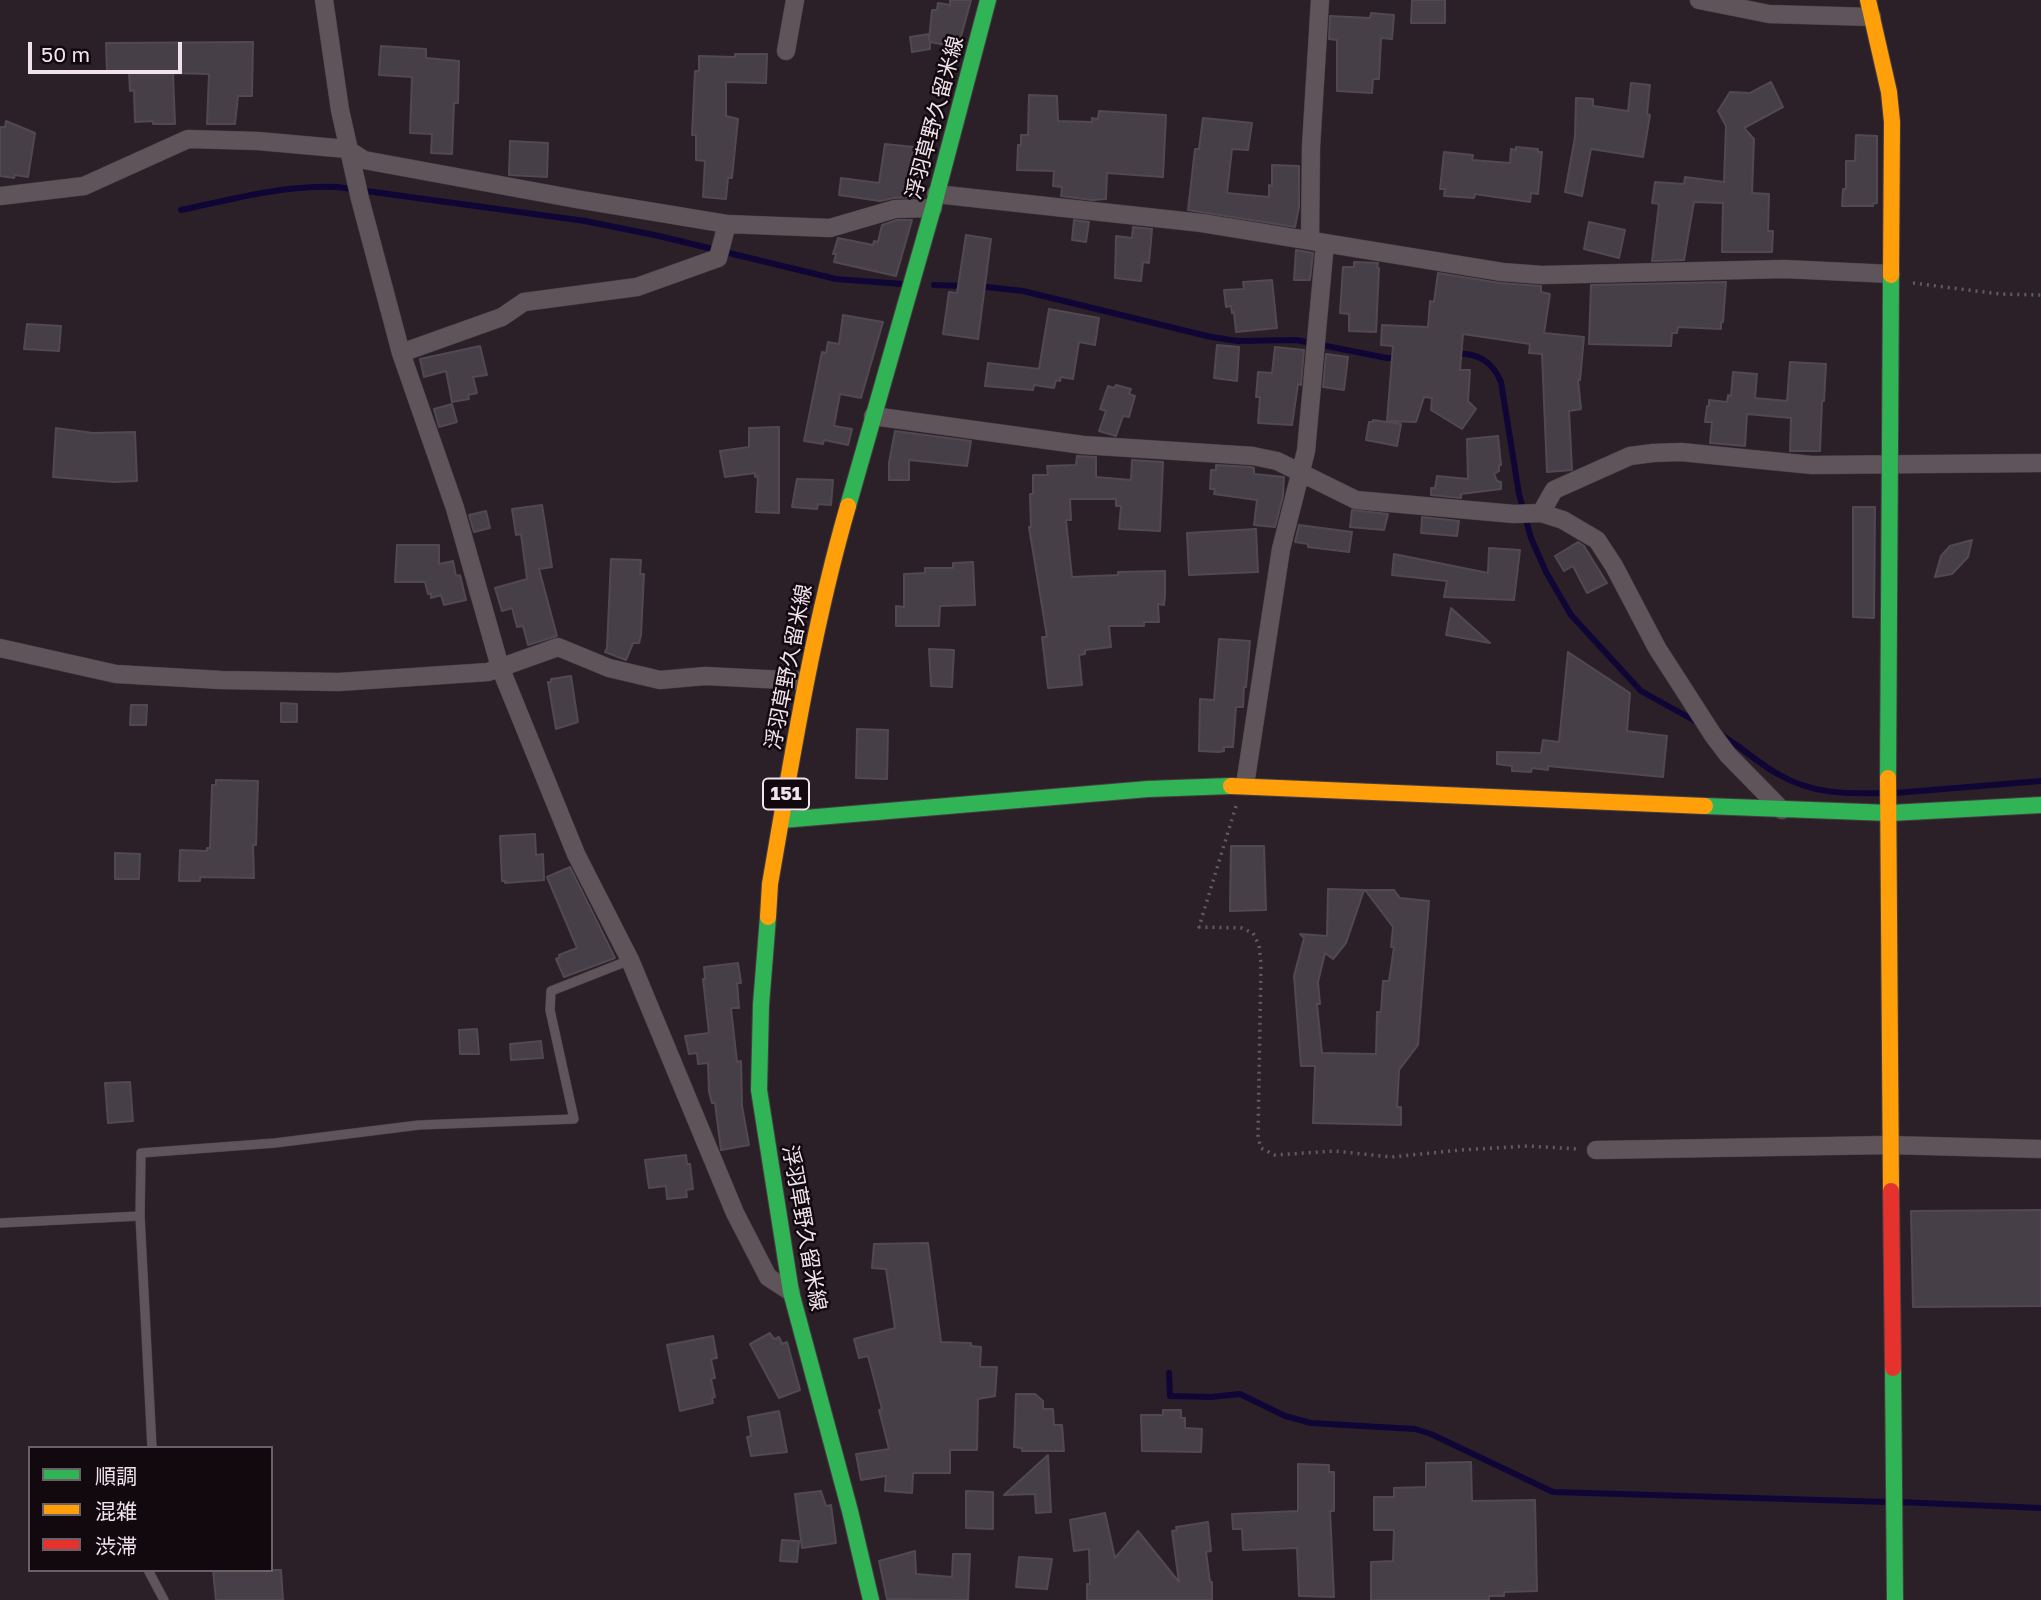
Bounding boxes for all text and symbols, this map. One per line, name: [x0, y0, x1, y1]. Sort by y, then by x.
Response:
scale bar: [32, 28, 186, 72]
street label: 浮羽草野久留米線: [901, 34, 969, 202]
text: 50 m: [41, 41, 90, 67]
street label: 浮羽草野久留米線: [761, 582, 817, 752]
road number: 151: [763, 778, 809, 810]
street label: 浮羽草野久留米線: [777, 1143, 831, 1313]
legend: [28, 1446, 273, 1572]
text: 順調: [95, 1463, 137, 1489]
text: 混雑: [95, 1498, 137, 1524]
text: 渋滞: [95, 1533, 137, 1559]

